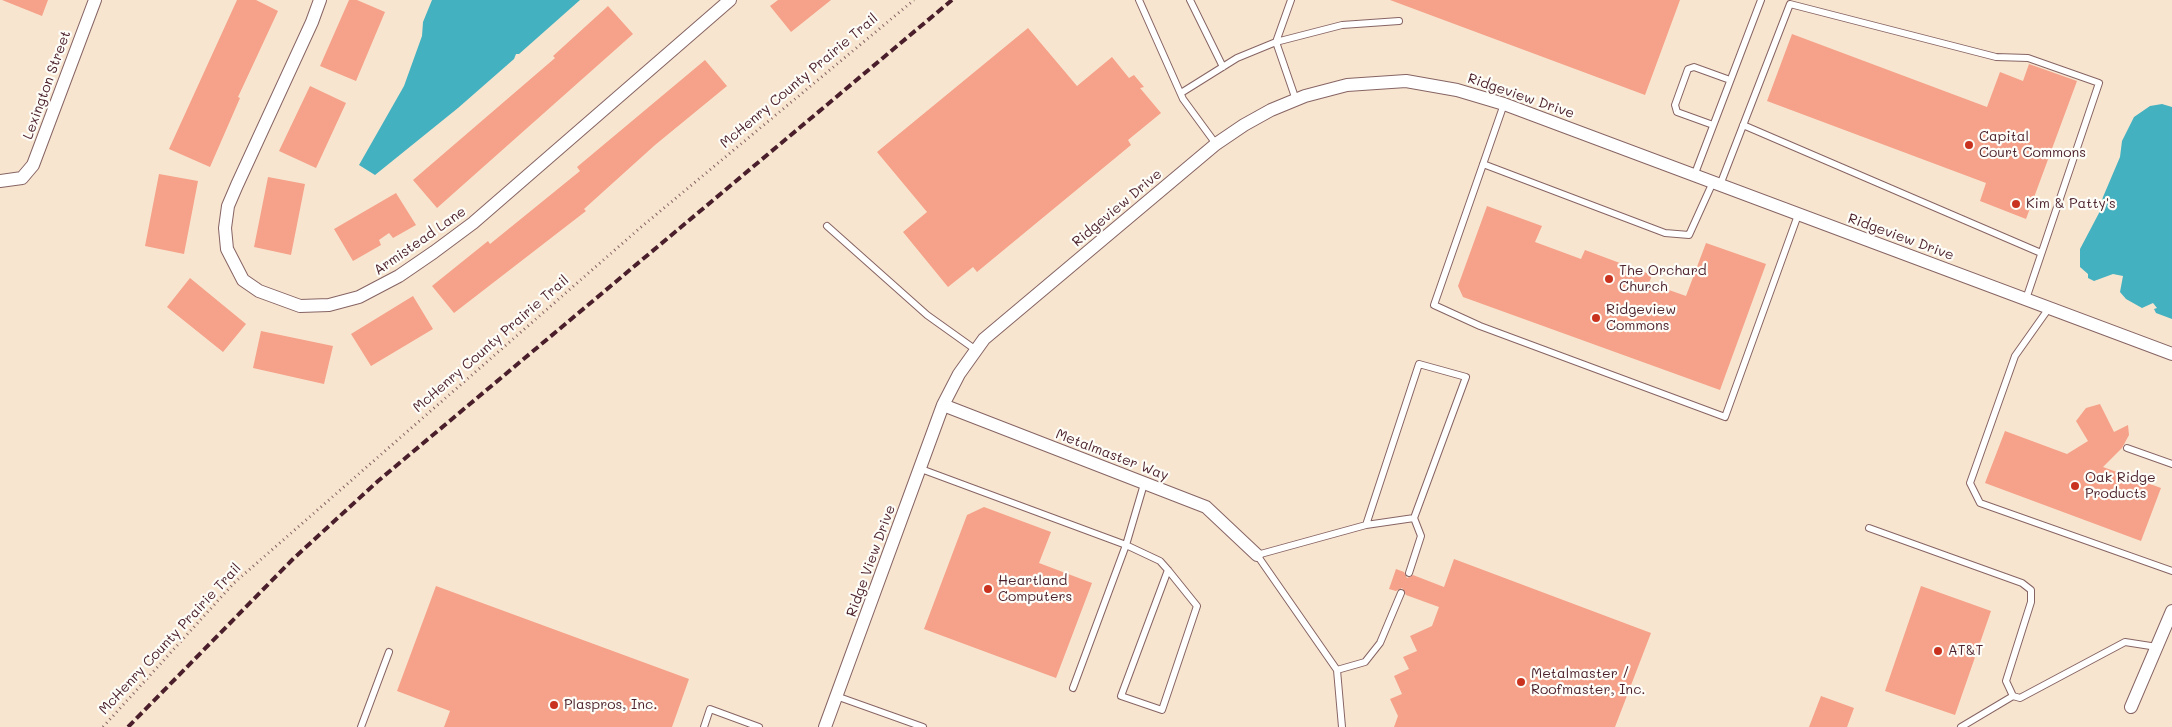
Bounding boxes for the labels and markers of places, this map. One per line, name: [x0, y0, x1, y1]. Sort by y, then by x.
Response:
place label: Capital Court Commons: [1979, 129, 2086, 162]
marker: Capital Court Commons: [1963, 139, 1975, 151]
place label: Kim & Patty's: [2026, 196, 2116, 212]
marker: Kim & Patty's: [2010, 198, 2022, 210]
place label: The Orchard Church: [1619, 263, 1707, 296]
marker: The Orchard Church: [1603, 273, 1615, 285]
place label: Ridgeview Commons: [1606, 302, 1676, 334]
marker: Ridgeview Commons: [1590, 312, 1602, 324]
place label: Oak Ridge Products: [2085, 470, 2156, 502]
marker: Oak Ridge Products: [2069, 480, 2081, 492]
place label: Heartland Computers: [998, 573, 1072, 606]
marker: Heartland Computers: [982, 583, 994, 595]
place label: AT&T: [1948, 643, 1983, 659]
marker: AT&T: [1932, 645, 1944, 657]
place label: Metalmaster / Roofmaster, Inc.: [1531, 666, 1646, 699]
marker: Metalmaster / Roofmaster, Inc.: [1515, 676, 1527, 688]
place label: Plaspros, Inc.: [564, 697, 657, 713]
marker: Plaspros, Inc.: [548, 699, 560, 711]

